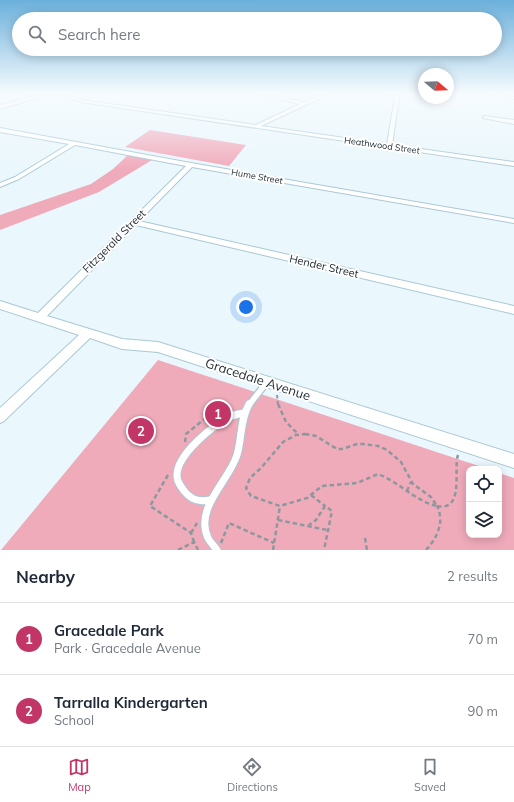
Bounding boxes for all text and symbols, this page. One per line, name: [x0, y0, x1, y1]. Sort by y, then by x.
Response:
search box: [12, 12, 502, 56]
icon: search: [26, 23, 48, 45]
text: Search here: [58, 25, 140, 44]
north arrow: [418, 68, 454, 104]
street label: Heathwood Street: [343, 134, 421, 156]
street label: Hume Street: [230, 166, 284, 186]
street label: Fitzgerald Street: [79, 206, 149, 276]
street label: Hender Street: [288, 251, 360, 281]
your location: [236, 297, 256, 317]
street label: Gracedale Avenue: [203, 354, 313, 404]
pin: 1: [205, 399, 231, 429]
pin: 2: [128, 416, 154, 446]
map controls: [466, 466, 502, 538]
button: locate: [466, 466, 502, 502]
button: layers: [466, 502, 502, 538]
text: Nearby: [16, 566, 75, 587]
text: 2 results: [447, 568, 498, 584]
text: Gracedale Park: [54, 621, 164, 640]
text: 1: [25, 631, 33, 647]
text: 70 m: [468, 631, 498, 647]
text: Park · Gracedale Avenue: [54, 640, 201, 656]
text: Tarralla Kindergarten: [54, 693, 208, 712]
text: 2: [25, 703, 33, 719]
text: 90 m: [468, 703, 498, 719]
text: School: [54, 712, 94, 728]
tab: Map: [68, 756, 91, 794]
tab: Directions: [227, 756, 278, 794]
tab: Saved: [414, 756, 446, 794]

